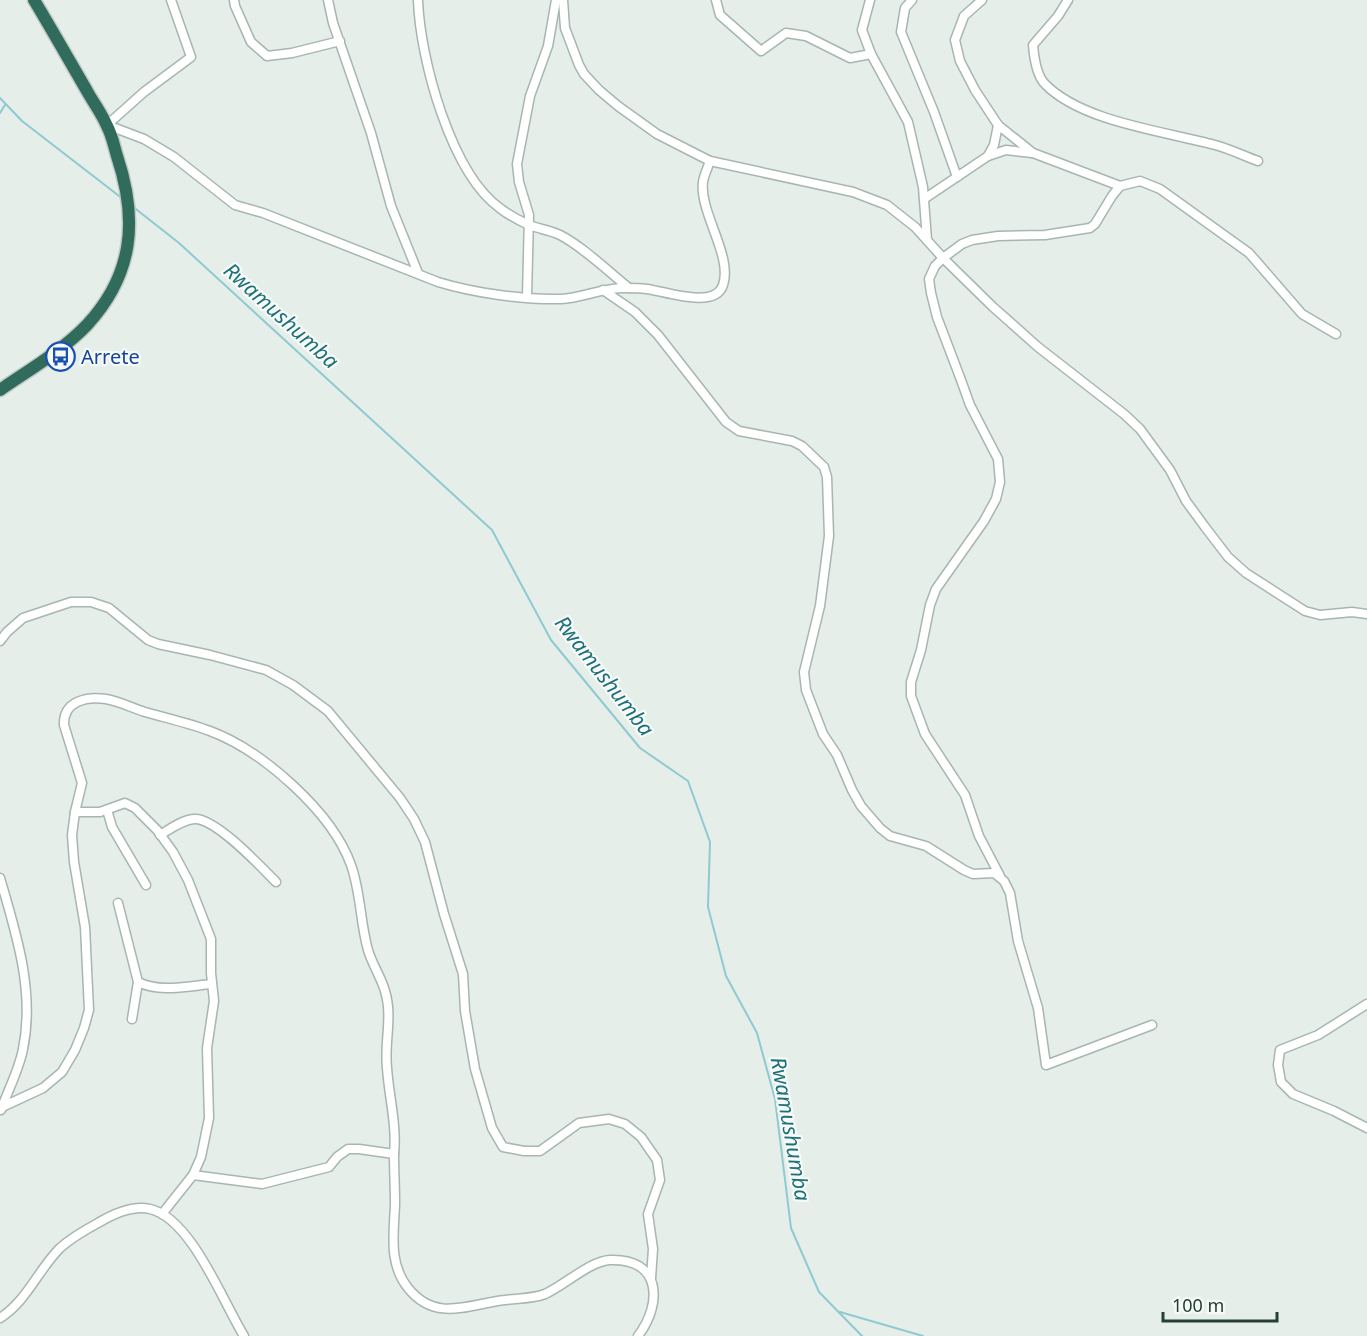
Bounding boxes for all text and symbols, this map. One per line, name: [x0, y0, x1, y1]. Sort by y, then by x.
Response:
water label: Rwamushumba: [218, 256, 345, 374]
bus stop icon: Arrete: [44, 341, 76, 373]
place label: Arrete: [81, 343, 140, 370]
water label: Rwamushumba: [549, 609, 661, 741]
water label: Rwamushumba: [765, 1055, 817, 1203]
scale bar: [1163, 1285, 1277, 1323]
text: 100 m: [1172, 1293, 1224, 1317]

